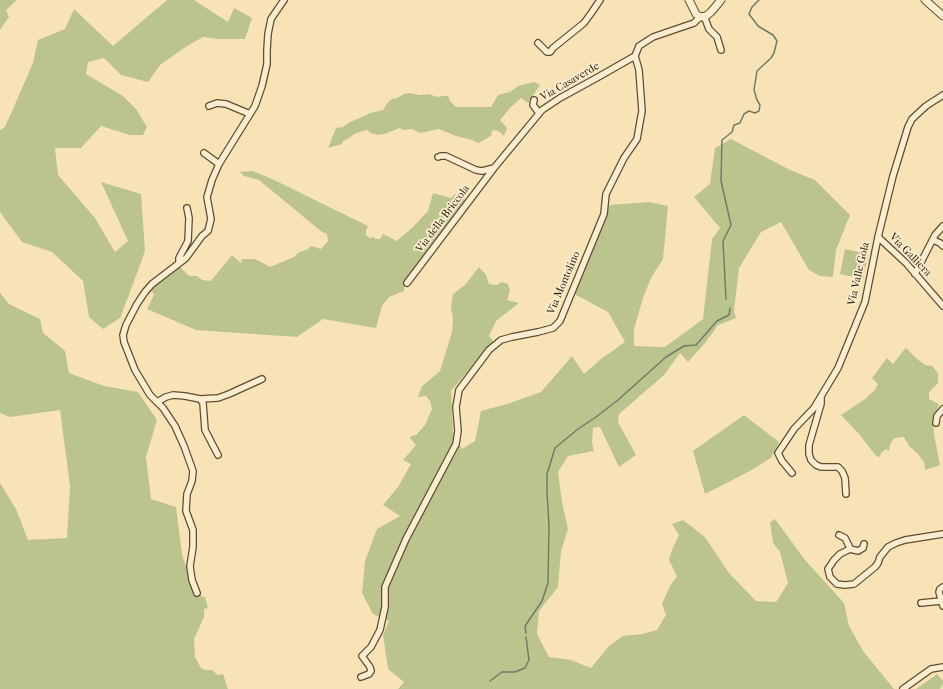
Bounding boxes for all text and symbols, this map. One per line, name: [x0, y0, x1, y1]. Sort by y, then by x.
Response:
street label: Via Casaverde: [538, 60, 602, 104]
street label: Via della Briccola: [413, 183, 473, 255]
street label: Via Galliera: [886, 231, 934, 279]
street label: Via Valle Gola: [845, 241, 873, 307]
street label: Via Montolino: [545, 250, 583, 316]

